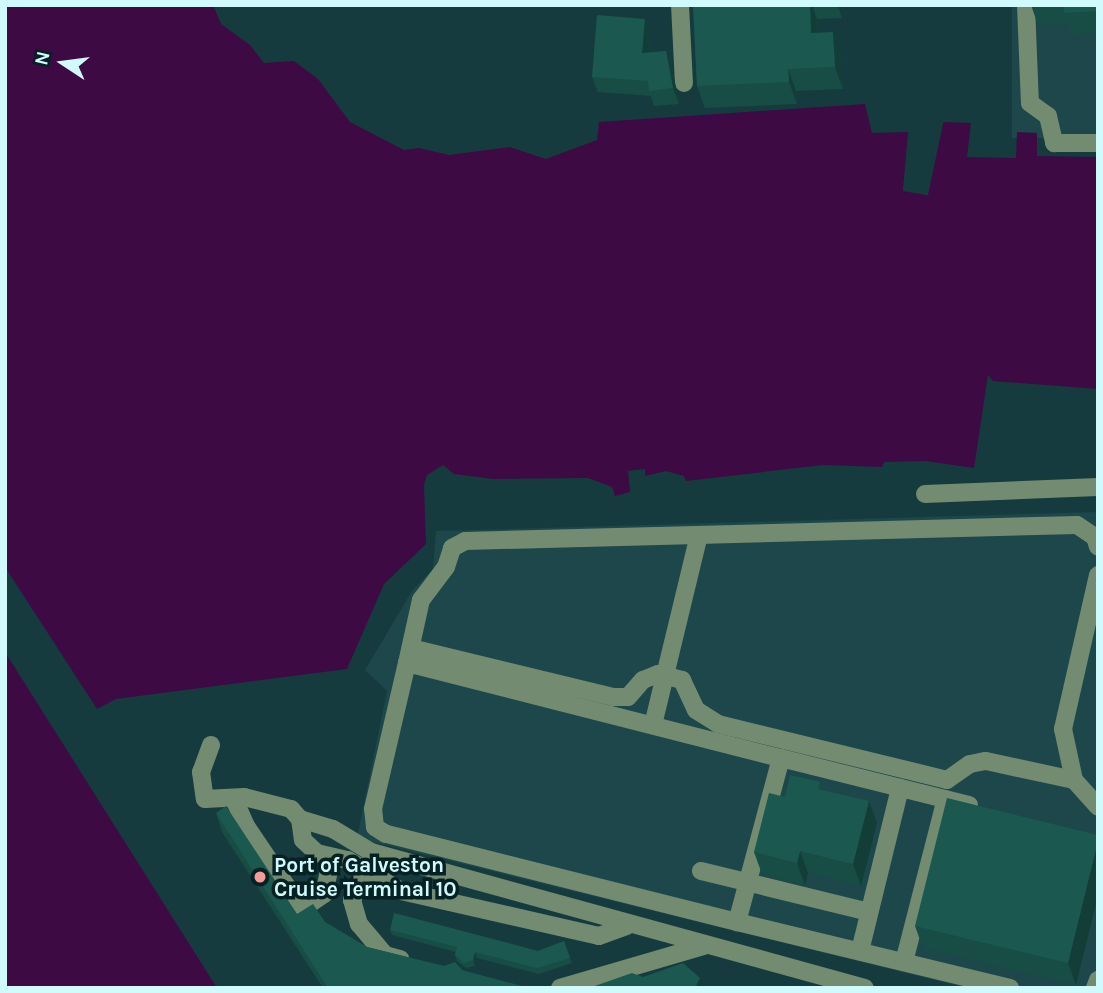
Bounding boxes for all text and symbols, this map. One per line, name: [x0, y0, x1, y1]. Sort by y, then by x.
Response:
north arrow: [28, 28, 98, 98]
text: N: [30, 49, 55, 67]
place label: Port of Galveston Cruise Terminal 10: [274, 852, 457, 902]
marker: Port of Galveston Cruise Terminal 10: [252, 869, 268, 885]

